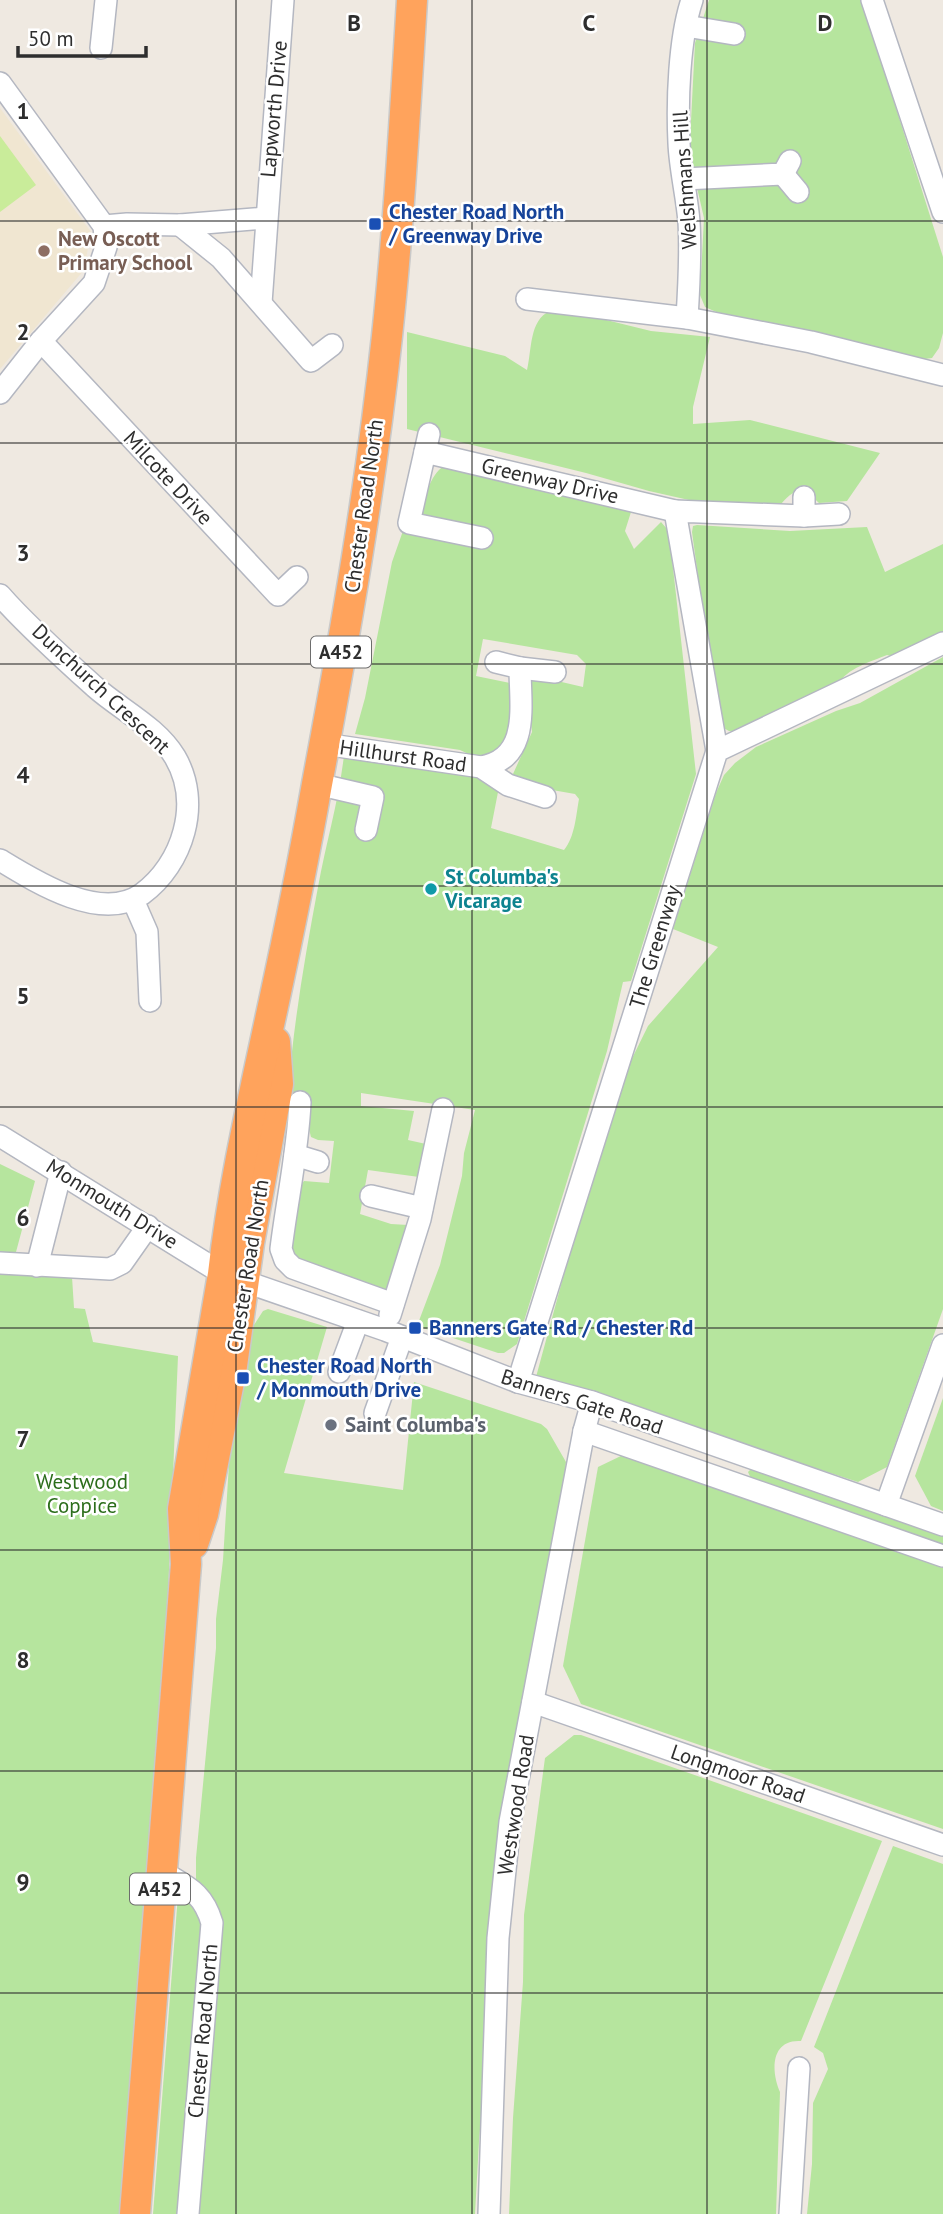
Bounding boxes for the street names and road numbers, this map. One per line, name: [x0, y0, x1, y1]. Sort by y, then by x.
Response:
street label: Lapworth Drive: [254, 39, 293, 179]
street label: Welshmans Hill: [666, 110, 703, 250]
street label: Chester Road North: [338, 417, 389, 595]
street label: Milcote Drive: [118, 425, 219, 530]
street label: Greenway Drive: [479, 452, 621, 509]
street label: Dunchurch Crescent: [27, 618, 176, 760]
road number: A452: [311, 636, 371, 667]
street label: Hillhurst Road: [338, 733, 468, 778]
street label: The Greenway: [623, 882, 686, 1012]
street label: Monmouth Drive: [41, 1152, 183, 1255]
street label: Chester Road North: [220, 1177, 275, 1355]
street label: Banners Gate Road: [498, 1363, 667, 1440]
street label: Westwood Road: [491, 1733, 540, 1877]
street label: Longmoor Road: [667, 1738, 809, 1809]
road number: A452: [130, 1873, 190, 1904]
street label: Chester Road North: [181, 1943, 224, 2119]

